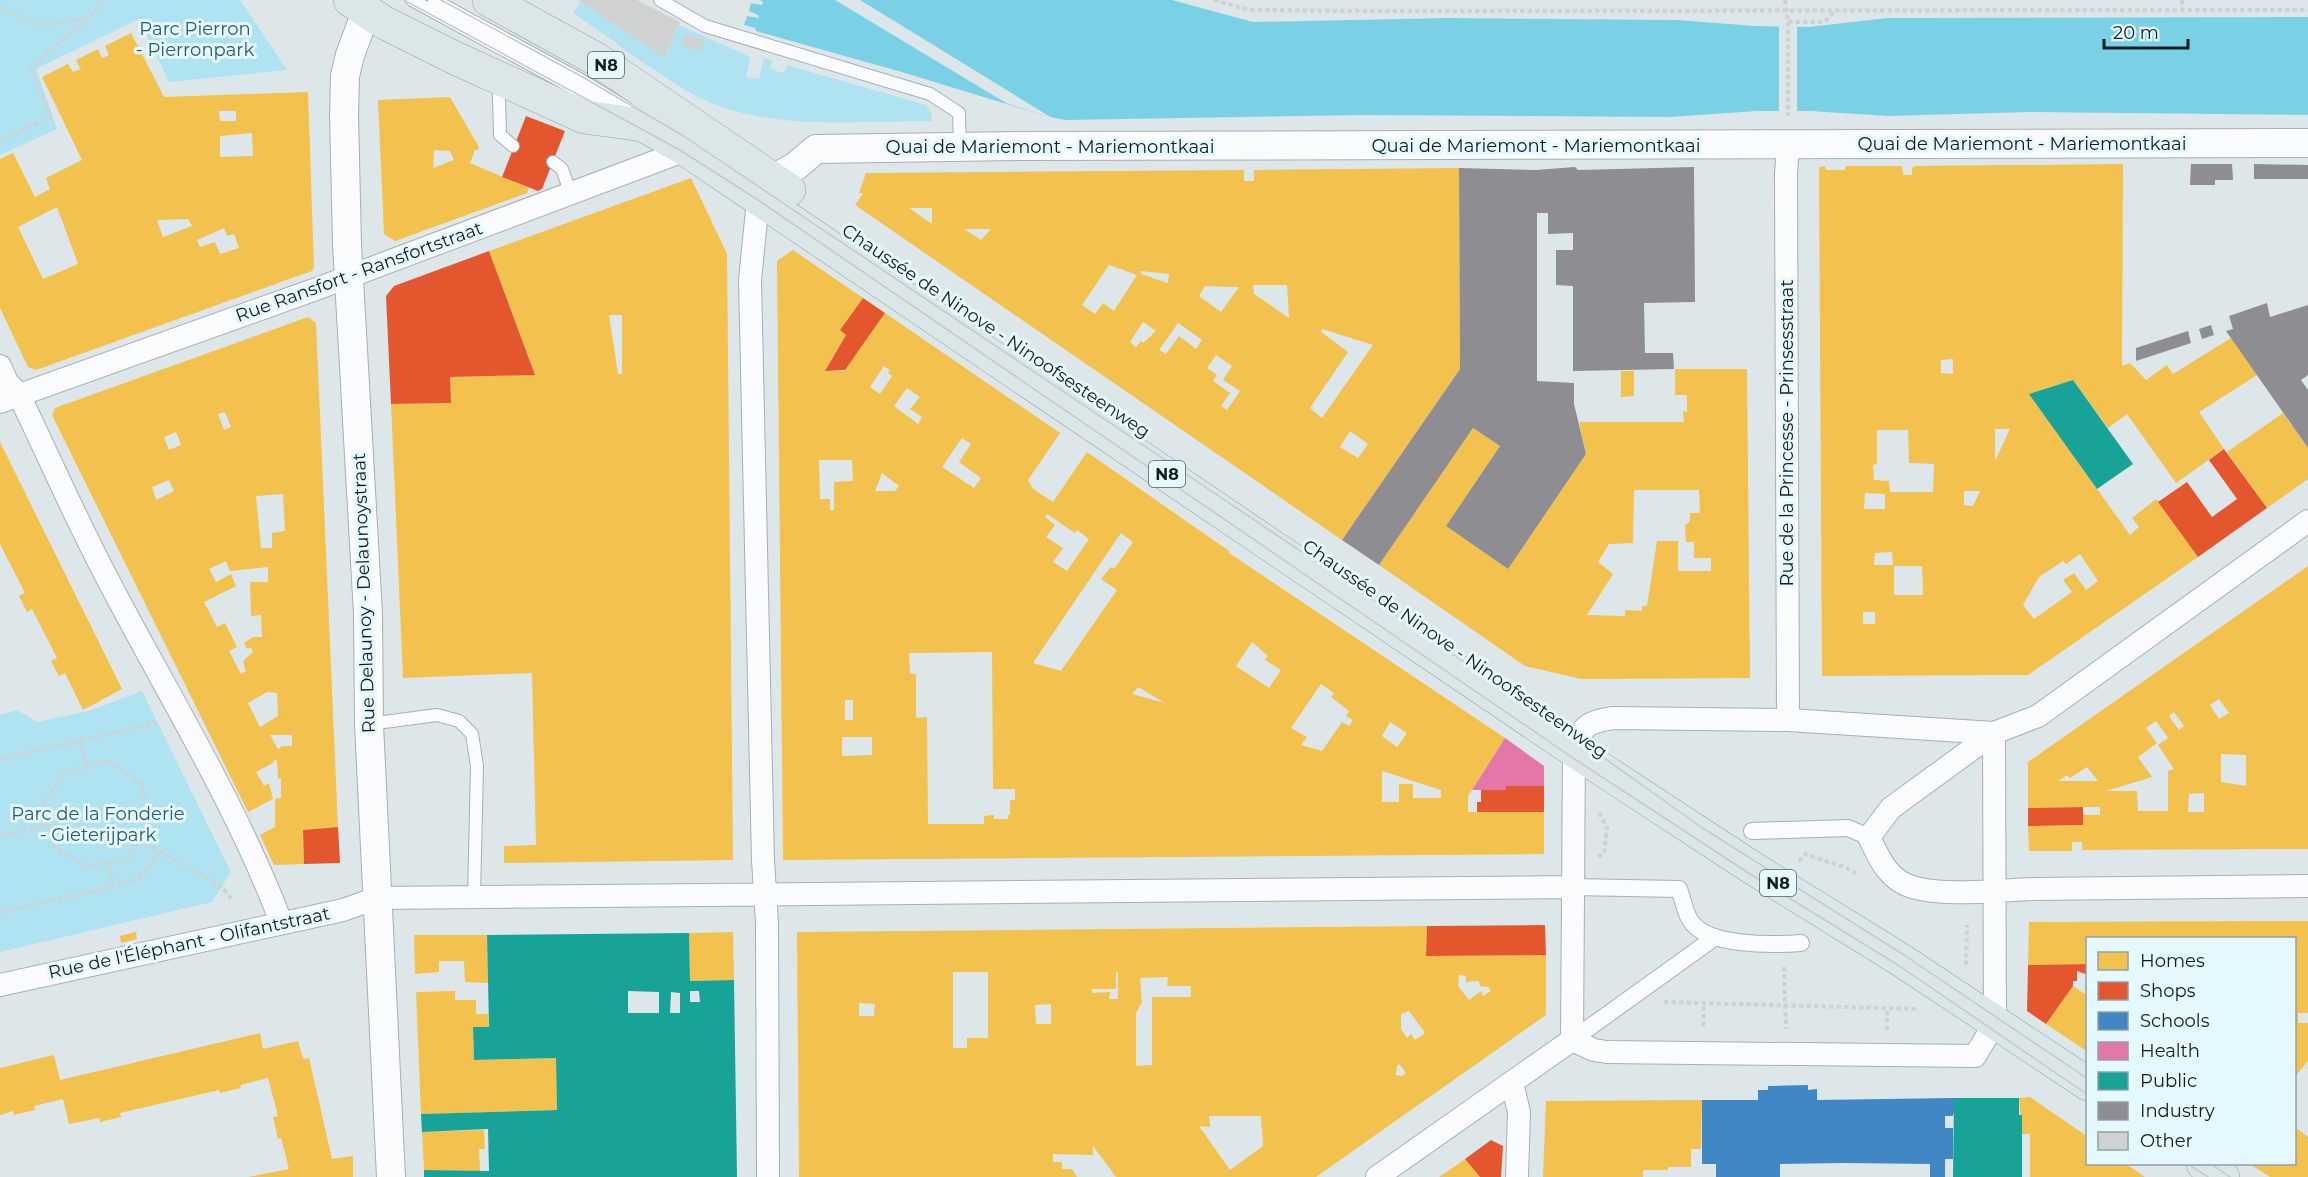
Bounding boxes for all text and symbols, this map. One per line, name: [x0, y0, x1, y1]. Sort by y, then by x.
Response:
scale bar: [2104, 12, 2188, 50]
park label: Parc Pierron - Pierronpark: [136, 18, 254, 61]
text: 20 m: [2113, 22, 2159, 44]
road number: N8: [588, 52, 624, 78]
street label: Quai de Mariemont - Mariemontkaai: [1857, 133, 2187, 155]
street label: Quai de Mariemont - Mariemontkaai: [1371, 135, 1701, 157]
street label: Quai de Mariemont - Mariemontkaai: [885, 136, 1215, 158]
street label: Rue Ransfort - Ransfortstraat: [233, 217, 485, 327]
street label: Chaussée de Ninove - Ninoofsesteenweg: [838, 219, 1154, 443]
street label: Rue de la Princesse - Prinsesstraat: [1776, 279, 1798, 587]
street label: Rue Delaunoy - Delaunoystraat: [348, 452, 380, 734]
road number: N8: [1149, 461, 1185, 487]
street label: Chaussée de Ninove - Ninoofsesteenweg: [1298, 535, 1612, 763]
park label: Parc de la Fonderie - Gieterijpark: [11, 803, 185, 846]
road number: N8: [1760, 870, 1796, 896]
street label: Rue de l'Éléphant - Olifantstraat: [46, 902, 332, 984]
legend: [2086, 937, 2296, 1165]
text: Homes: [2140, 950, 2205, 972]
text: Shops: [2140, 980, 2196, 1002]
text: Schools: [2140, 1010, 2210, 1032]
text: Health: [2140, 1040, 2200, 1062]
text: Public: [2140, 1070, 2197, 1092]
text: Industry: [2140, 1100, 2215, 1122]
text: Other: [2140, 1130, 2193, 1152]

